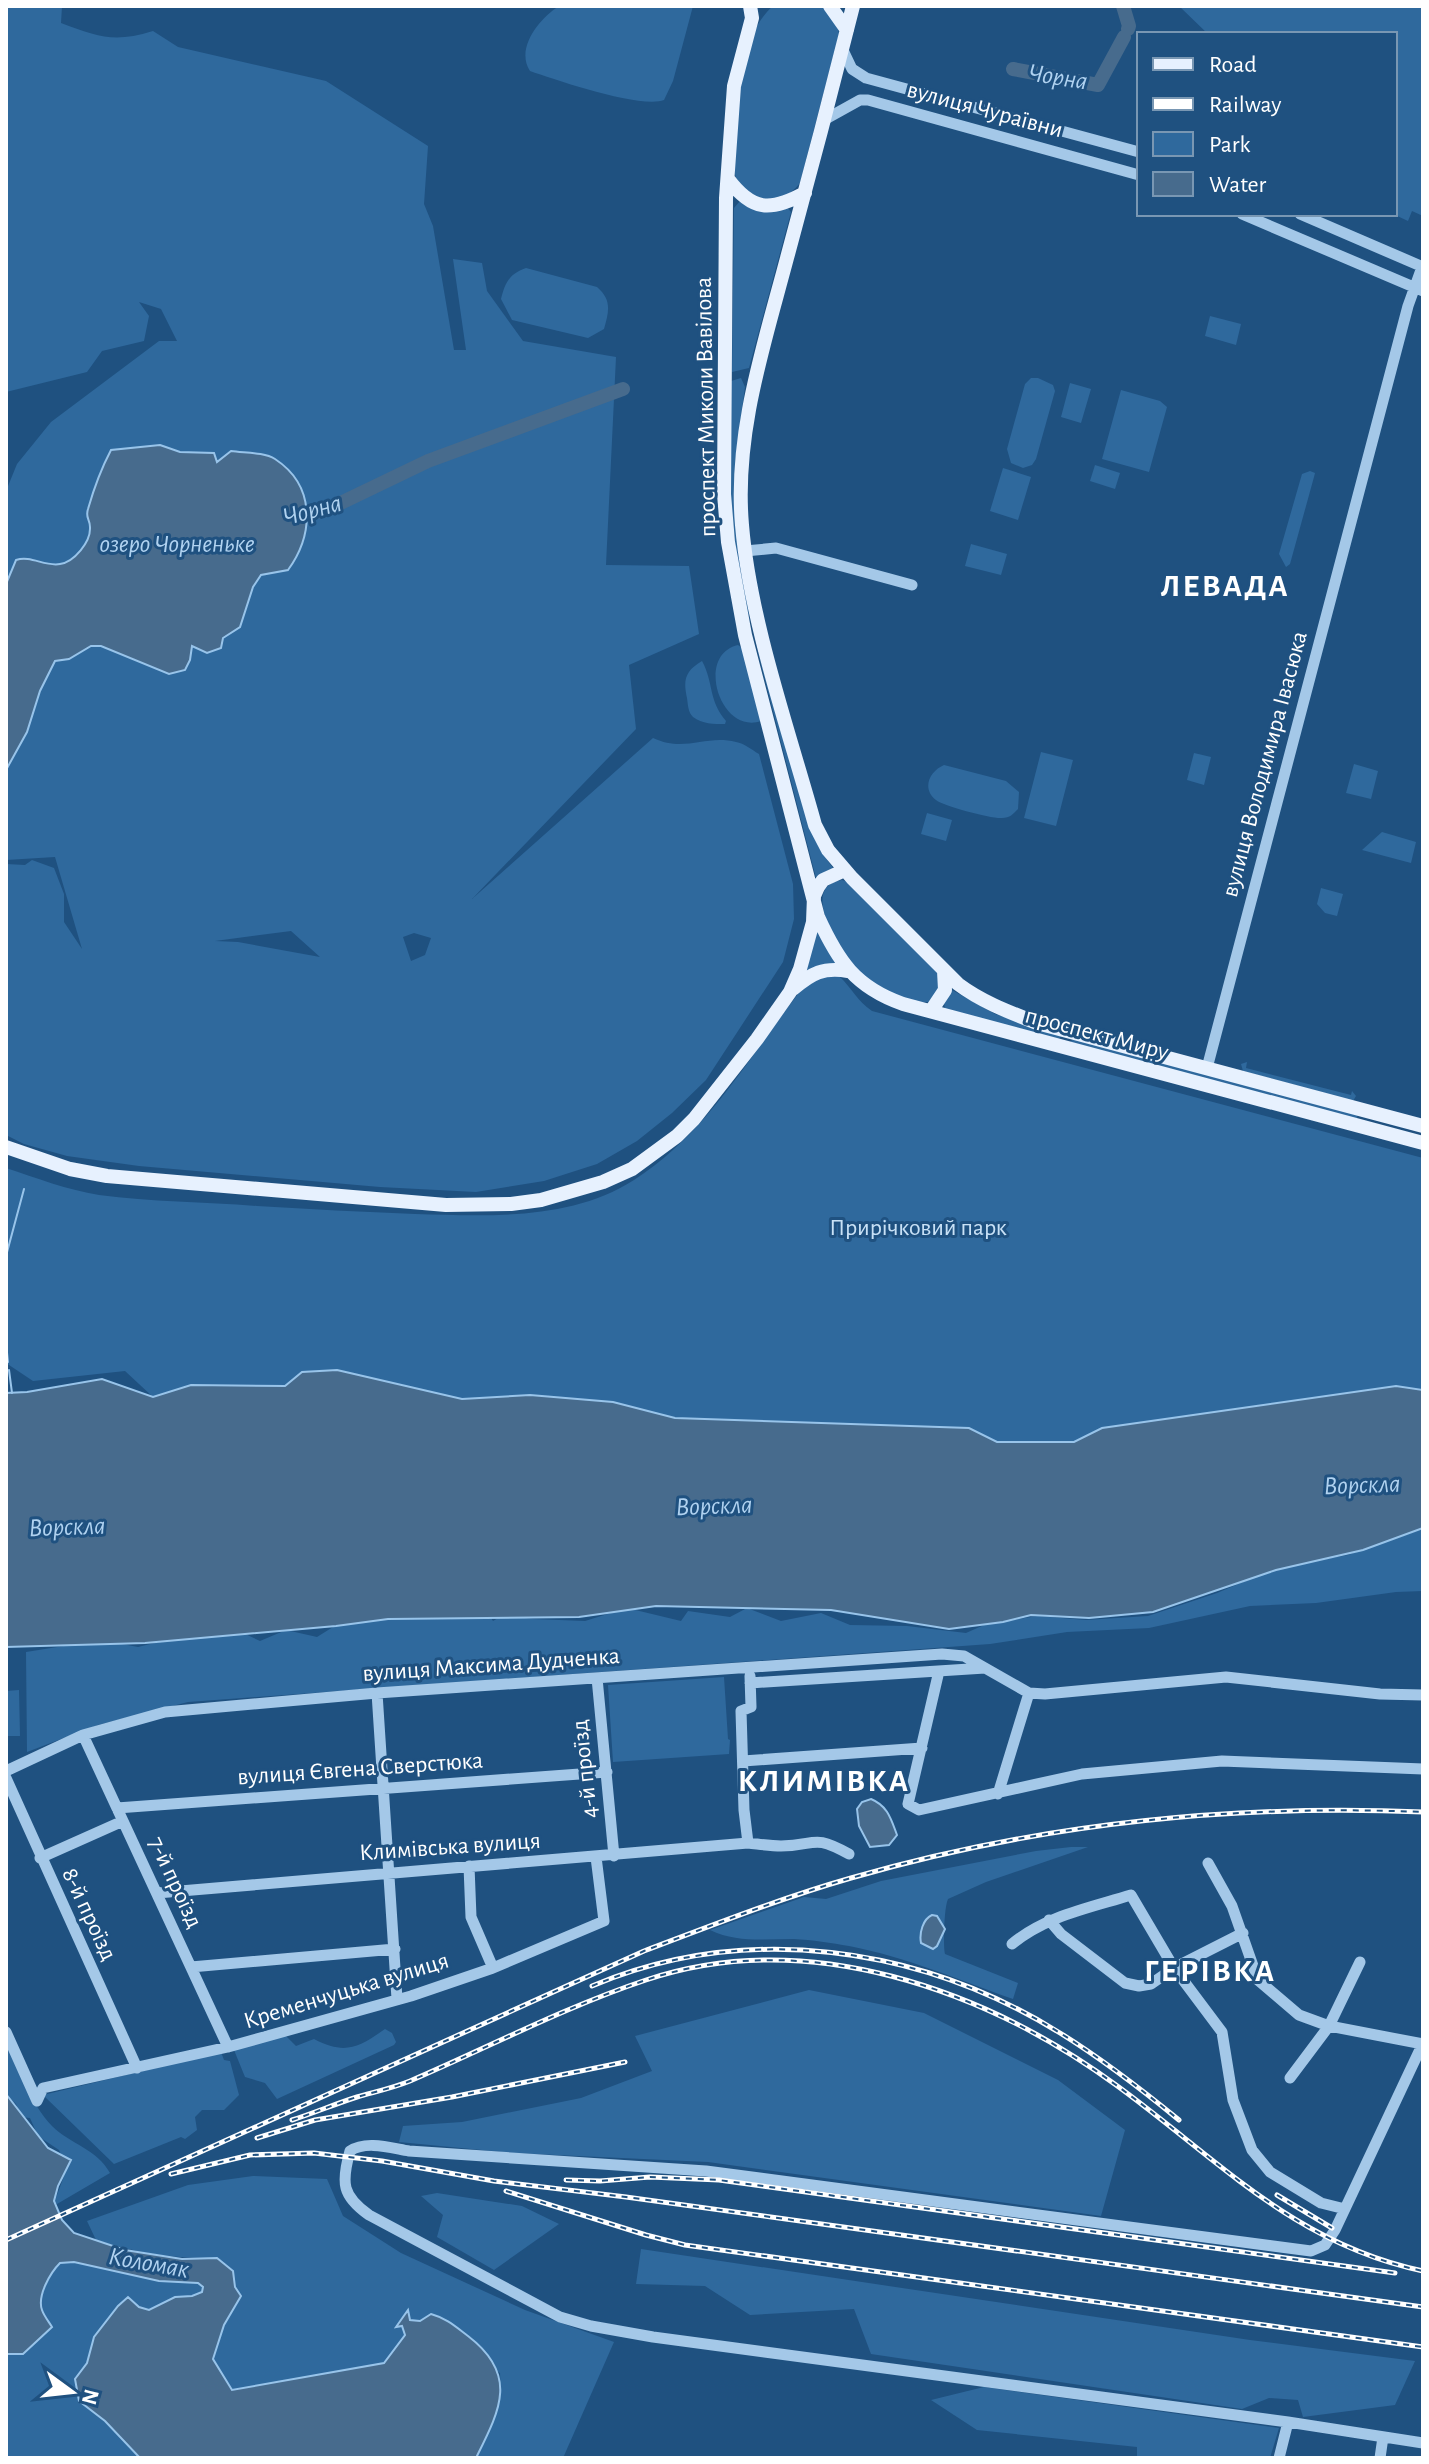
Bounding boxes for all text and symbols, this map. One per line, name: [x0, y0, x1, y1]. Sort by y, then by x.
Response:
legend: [1137, 32, 1397, 216]
text: Road: [1209, 53, 1257, 77]
water label: Чорна: [1026, 59, 1089, 94]
street label: вулиця Чураївни: [904, 78, 1065, 142]
text: Railway: [1209, 93, 1281, 117]
text: Park: [1209, 133, 1250, 157]
text: Water: [1209, 173, 1267, 197]
street label: проспект Миколи Вавілова: [692, 277, 720, 537]
water label: Чорна: [280, 490, 344, 530]
water label: озеро Чорненьке: [100, 531, 255, 557]
district label: ЛЕВАДА: [1160, 570, 1290, 602]
street label: вулиця Володимира Івасюка: [1218, 629, 1312, 900]
street label: проспект Миру: [1023, 1003, 1172, 1065]
park label: Прирічковий парк: [829, 1216, 1007, 1240]
water label: Ворскла: [1323, 1471, 1401, 1499]
water label: Ворскла: [675, 1492, 753, 1520]
water label: Ворскла: [28, 1513, 106, 1541]
street label: вулиця Максима Дудченка: [362, 1644, 621, 1686]
street label: 4-й проїзд: [568, 1718, 602, 1819]
street label: вулиця Євгена Сверстюка: [236, 1748, 484, 1790]
district label: КЛИМІВКА: [738, 1765, 910, 1797]
street label: Климівська вулиця: [359, 1829, 542, 1865]
street label: 7-й проїзд: [144, 1833, 207, 1932]
street label: 8-й проїзд: [57, 1864, 121, 1964]
street label: Кременчуцька вулиця: [241, 1948, 452, 2034]
district label: ГЕРІВКА: [1144, 1955, 1276, 1987]
water label: Коломак: [107, 2243, 191, 2283]
north arrow: [32, 2352, 112, 2432]
text: N: [78, 2387, 103, 2407]

